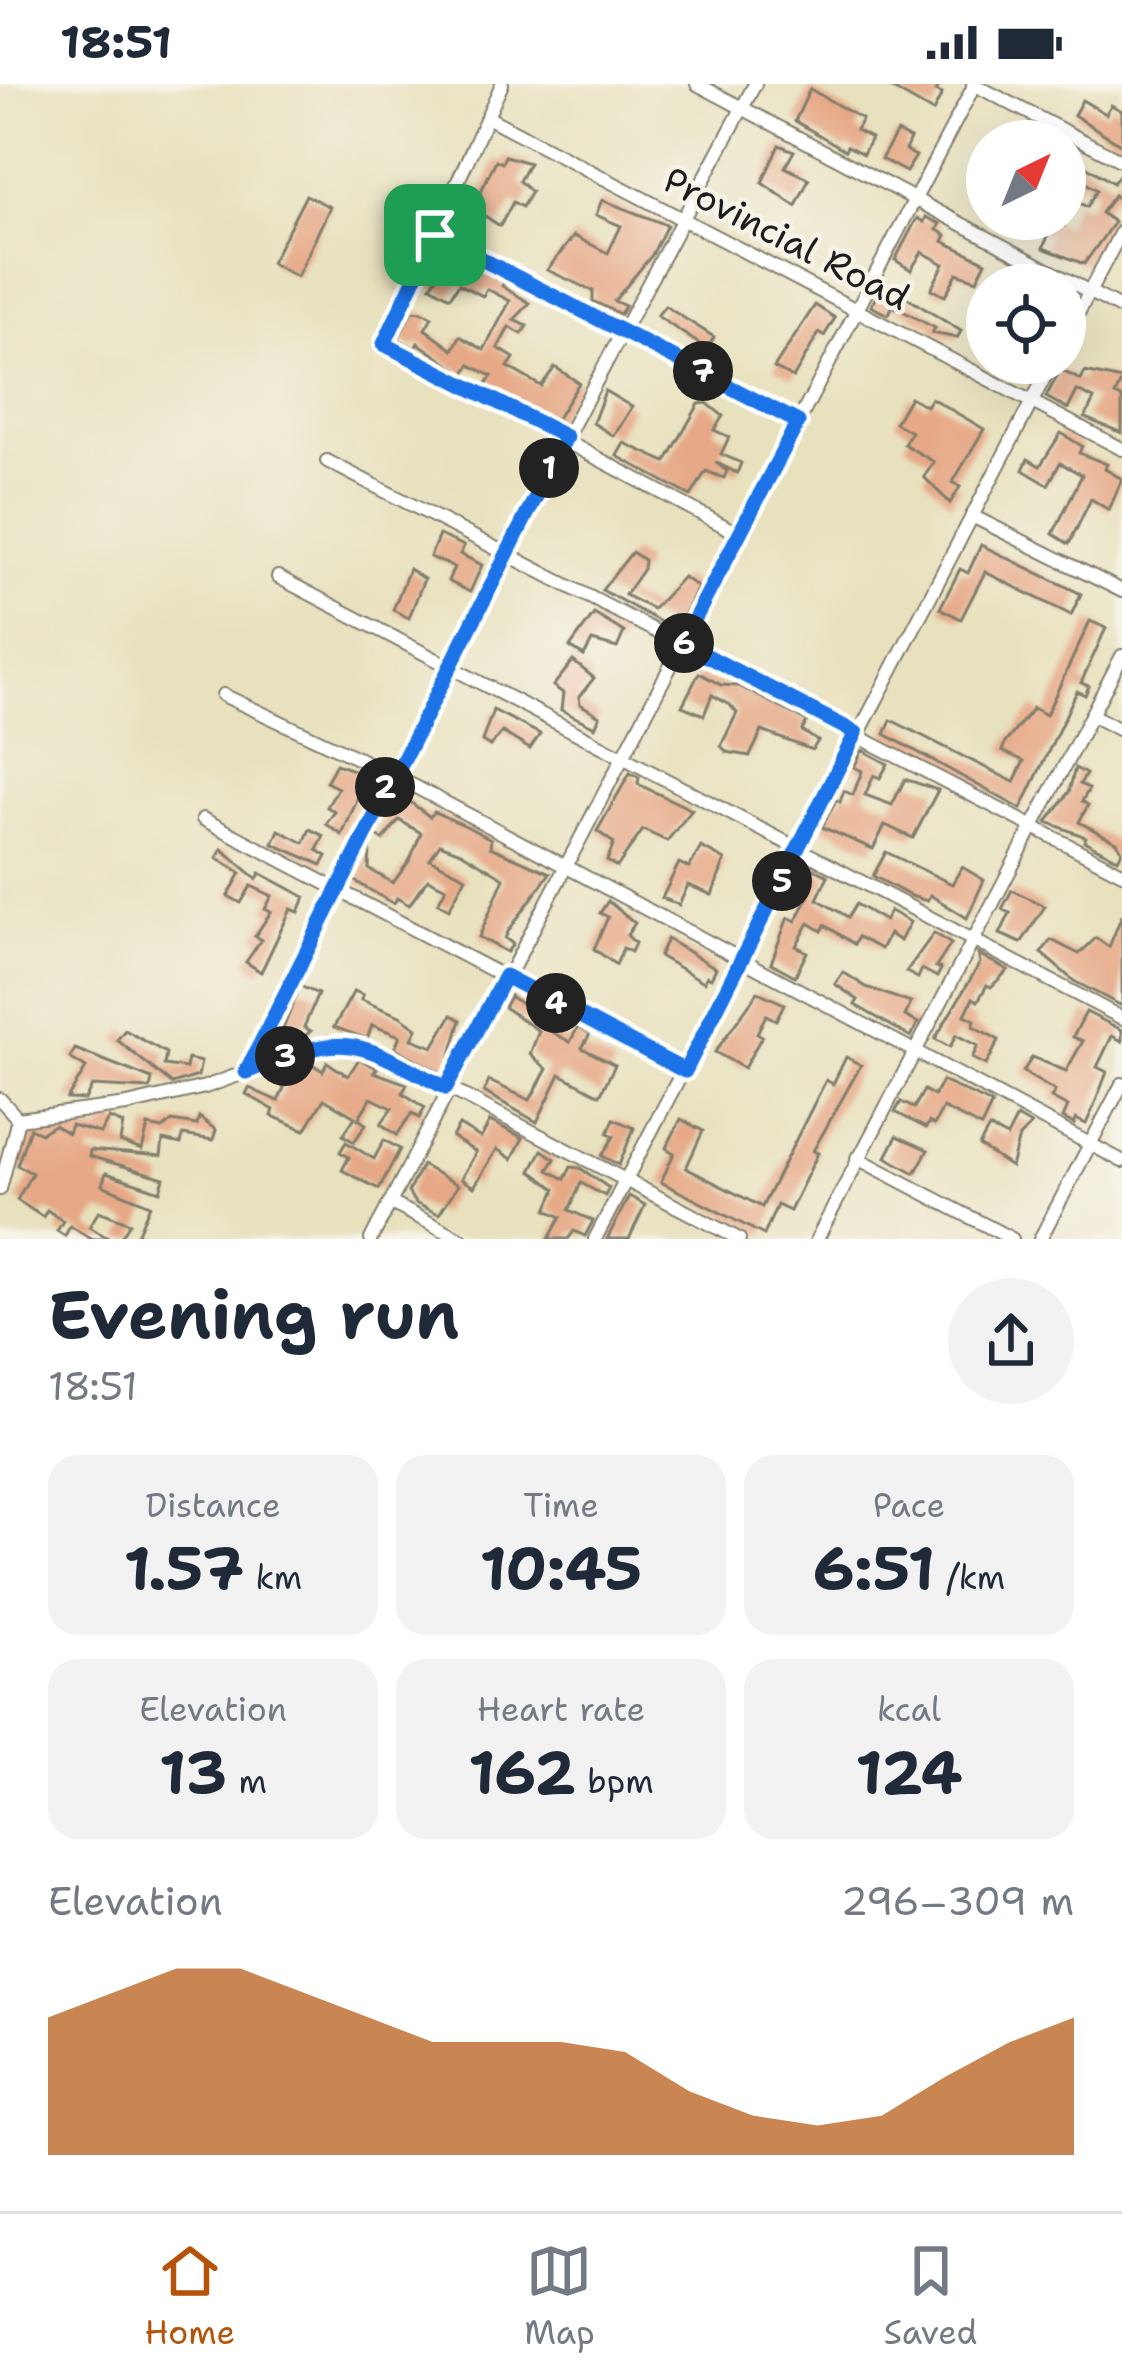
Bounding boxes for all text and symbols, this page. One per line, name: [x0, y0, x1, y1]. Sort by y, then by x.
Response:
text: 18:51: [60, 12, 172, 72]
north arrow: [966, 120, 1086, 240]
map controls: [966, 120, 1086, 384]
street label: Provincial Road: [655, 155, 918, 322]
pin: [384, 184, 486, 286]
icon: arrive: [402, 202, 468, 268]
button: locate: [966, 264, 1086, 384]
pin: 7: [673, 341, 733, 401]
text: 7: [691, 348, 715, 393]
pin: 1: [519, 438, 579, 498]
text: 1: [541, 445, 557, 490]
pin: 6: [654, 613, 714, 673]
text: 6: [672, 620, 696, 665]
pin: 2: [355, 757, 415, 817]
text: 2: [373, 764, 397, 809]
pin: 5: [752, 851, 812, 911]
text: 5: [772, 858, 792, 903]
pin: 4: [526, 973, 586, 1033]
text: 4: [544, 980, 568, 1025]
pin: 3: [255, 1026, 315, 1086]
text: 3: [273, 1033, 297, 1078]
text: Evening run: [48, 1271, 459, 1359]
button: share: [948, 1278, 1074, 1404]
text: 18:51: [48, 1360, 138, 1412]
text: Distance: [145, 1483, 281, 1528]
text: Time: [523, 1483, 599, 1528]
text: Pace: [873, 1483, 945, 1528]
text: 1.57: [124, 1528, 244, 1608]
text: 10:45: [480, 1528, 642, 1608]
text: 6:51: [813, 1528, 935, 1608]
text: km: [244, 1555, 302, 1600]
text: /km: [935, 1555, 1005, 1600]
text: Elevation: [139, 1687, 287, 1732]
text: Heart rate: [477, 1687, 645, 1732]
text: kcal: [877, 1687, 941, 1732]
text: 13: [159, 1732, 227, 1812]
text: 162: [468, 1732, 576, 1812]
text: 124: [856, 1732, 962, 1812]
text: m: [227, 1759, 267, 1804]
text: bpm: [576, 1759, 654, 1804]
text: Elevation: [48, 1875, 223, 1927]
text: 296–309 m: [841, 1875, 1074, 1927]
tab: Home: [144, 2238, 235, 2355]
tab: Map: [524, 2238, 595, 2355]
tab: Saved: [884, 2238, 977, 2355]

